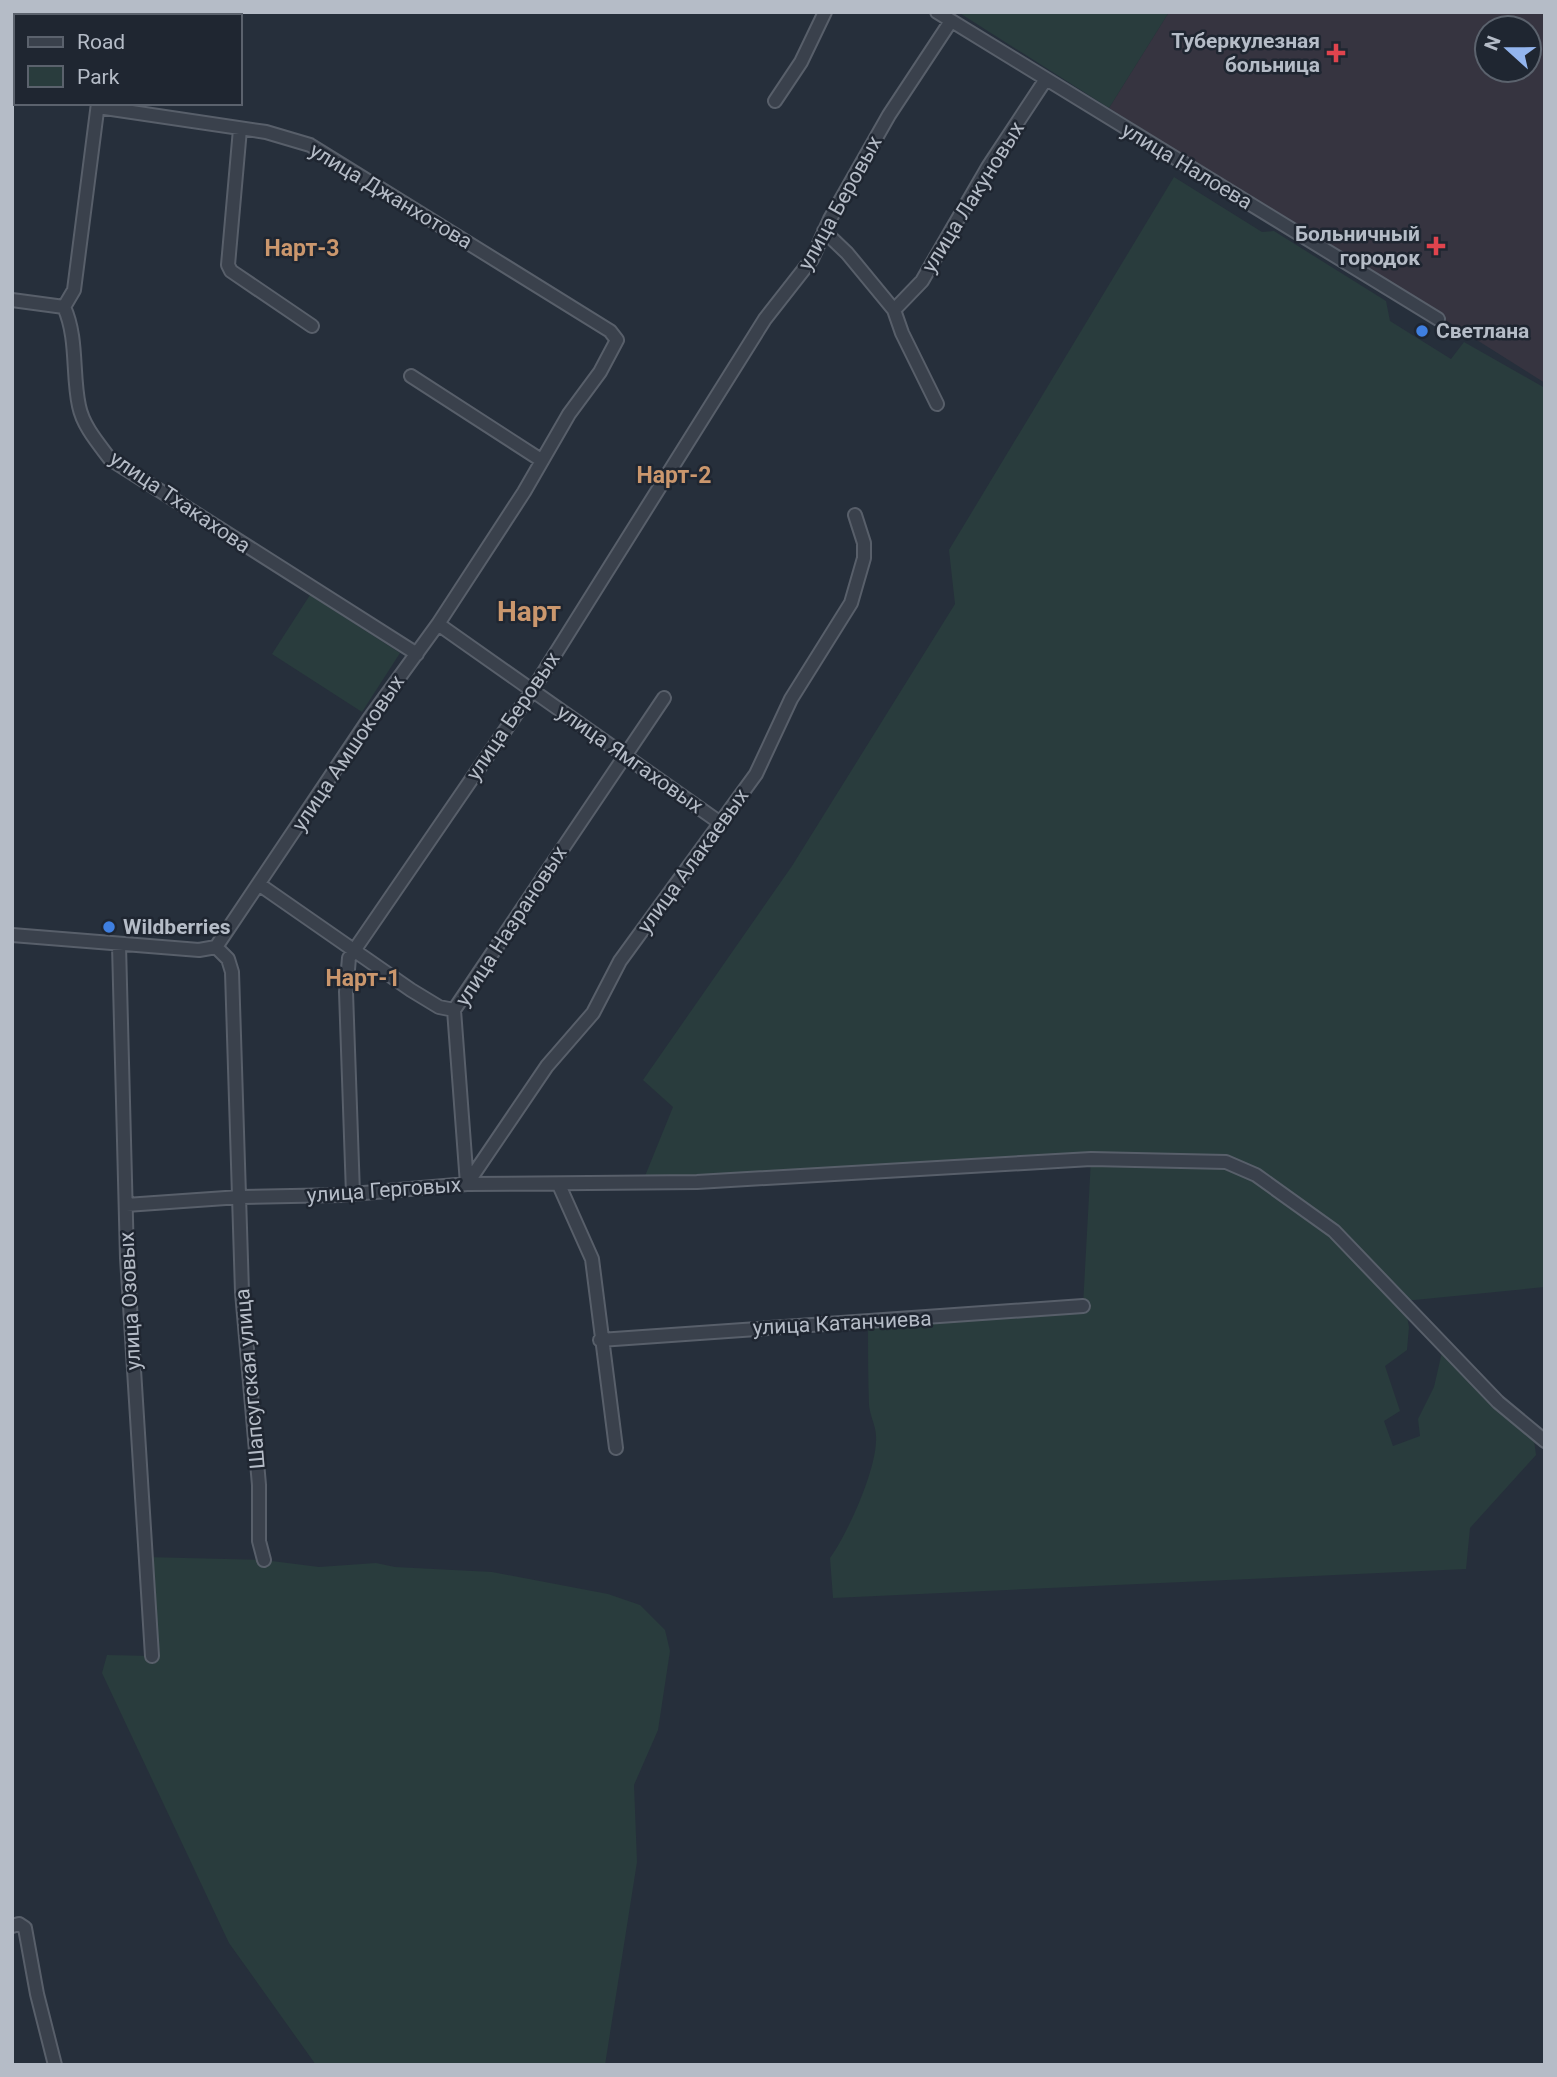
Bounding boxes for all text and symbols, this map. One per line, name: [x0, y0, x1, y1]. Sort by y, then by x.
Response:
legend: [14, 14, 242, 105]
north arrow: [1473, 14, 1543, 84]
place label: Туберкулезная больница: [1171, 29, 1320, 77]
text: Road: [77, 30, 125, 54]
text: N: [1479, 33, 1506, 53]
marker: Туберкулезная больница: [1326, 43, 1346, 63]
text: Park: [77, 65, 120, 89]
street label: улица Лакуновых: [917, 117, 1029, 277]
street label: улица Налоева: [1117, 118, 1257, 214]
street label: улица Беровых: [793, 132, 887, 274]
street label: улица Джанхотова: [305, 138, 477, 254]
place label: Больничный городок: [1295, 222, 1420, 270]
district label: Нарт-3: [265, 235, 339, 262]
marker: Больничный городок: [1426, 236, 1446, 256]
place label: Светлана: [1436, 319, 1529, 343]
marker: Светлана: [1414, 323, 1430, 339]
street label: улица Тхакахова: [105, 446, 255, 558]
district label: Нарт-2: [637, 462, 711, 489]
district label: Нарт: [497, 595, 561, 628]
street label: улица Беровых: [461, 647, 565, 785]
street label: улица Амшоковых: [287, 670, 409, 836]
street label: улица Ямгаховых: [552, 700, 708, 818]
street label: улица Алакаевых: [632, 784, 754, 938]
street label: улица Назрановых: [450, 841, 572, 1011]
place label: Wildberries: [123, 915, 231, 939]
marker: Wildberries: [101, 919, 117, 935]
district label: Нарт-1: [326, 965, 400, 992]
street label: улица Герговых: [306, 1173, 462, 1207]
street label: улица Озовых: [114, 1231, 146, 1371]
street label: Шапсугская улица: [230, 1288, 270, 1470]
street label: улица Катанчиева: [752, 1306, 932, 1340]

